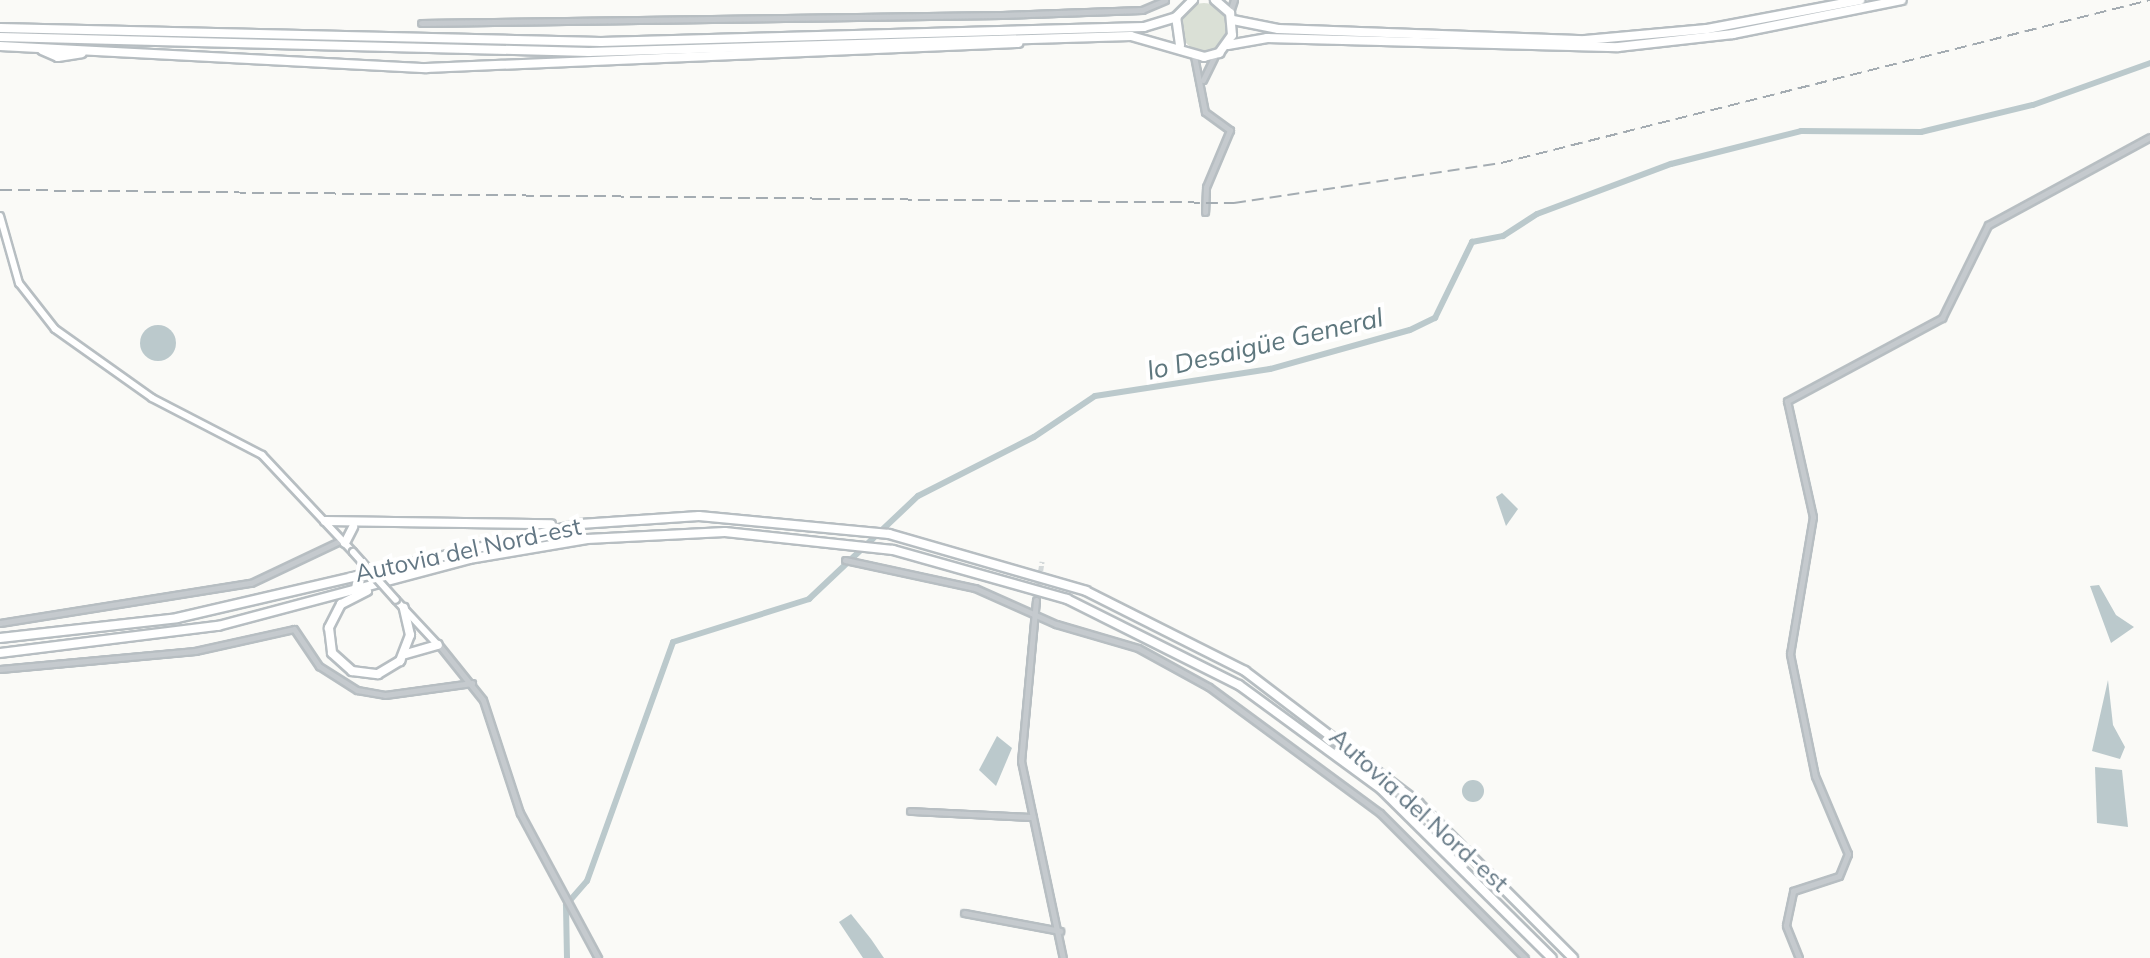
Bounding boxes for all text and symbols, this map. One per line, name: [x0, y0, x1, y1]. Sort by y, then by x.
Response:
water label: lo Desaigüe General: [1144, 302, 1386, 386]
street label: Autovia del Nord-est: [352, 512, 584, 588]
street label: Autovia del Nord-est: [1324, 722, 1514, 898]

